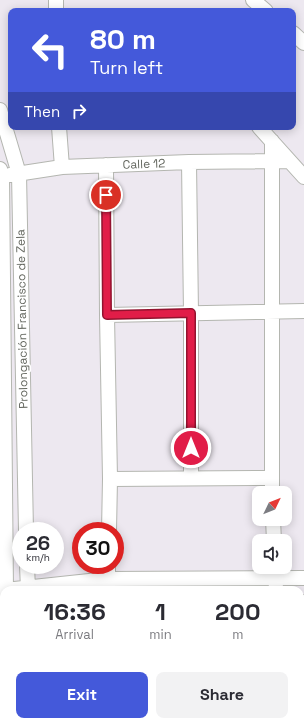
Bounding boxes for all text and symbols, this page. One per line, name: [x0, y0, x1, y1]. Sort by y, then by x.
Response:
text: 80 m: [90, 21, 156, 57]
icon: left: [24, 24, 76, 76]
text: Turn left: [90, 56, 163, 79]
icon: right: [68, 100, 90, 122]
text: Then: [24, 102, 60, 121]
street label: Calle 12: [122, 155, 166, 173]
pin: [89, 178, 123, 212]
icon: arrive: [95, 184, 117, 206]
street label: Prolongación Francisco de Zela: [12, 229, 32, 409]
position arrow: [170, 427, 212, 469]
north arrow: [252, 486, 292, 526]
map controls: [252, 486, 292, 574]
speed limit sign: 30: [72, 522, 124, 574]
text: 26: [26, 530, 50, 556]
button: sound: [252, 534, 292, 574]
text: km/h: [26, 551, 50, 564]
text: 16:36: [44, 596, 106, 627]
text: 1: [155, 596, 166, 627]
text: 200: [215, 596, 260, 627]
text: Arrival: [55, 626, 94, 643]
text: min: [149, 626, 172, 643]
text: m: [232, 626, 243, 643]
button: Exit: [16, 672, 148, 718]
button: Share: [156, 672, 288, 718]

